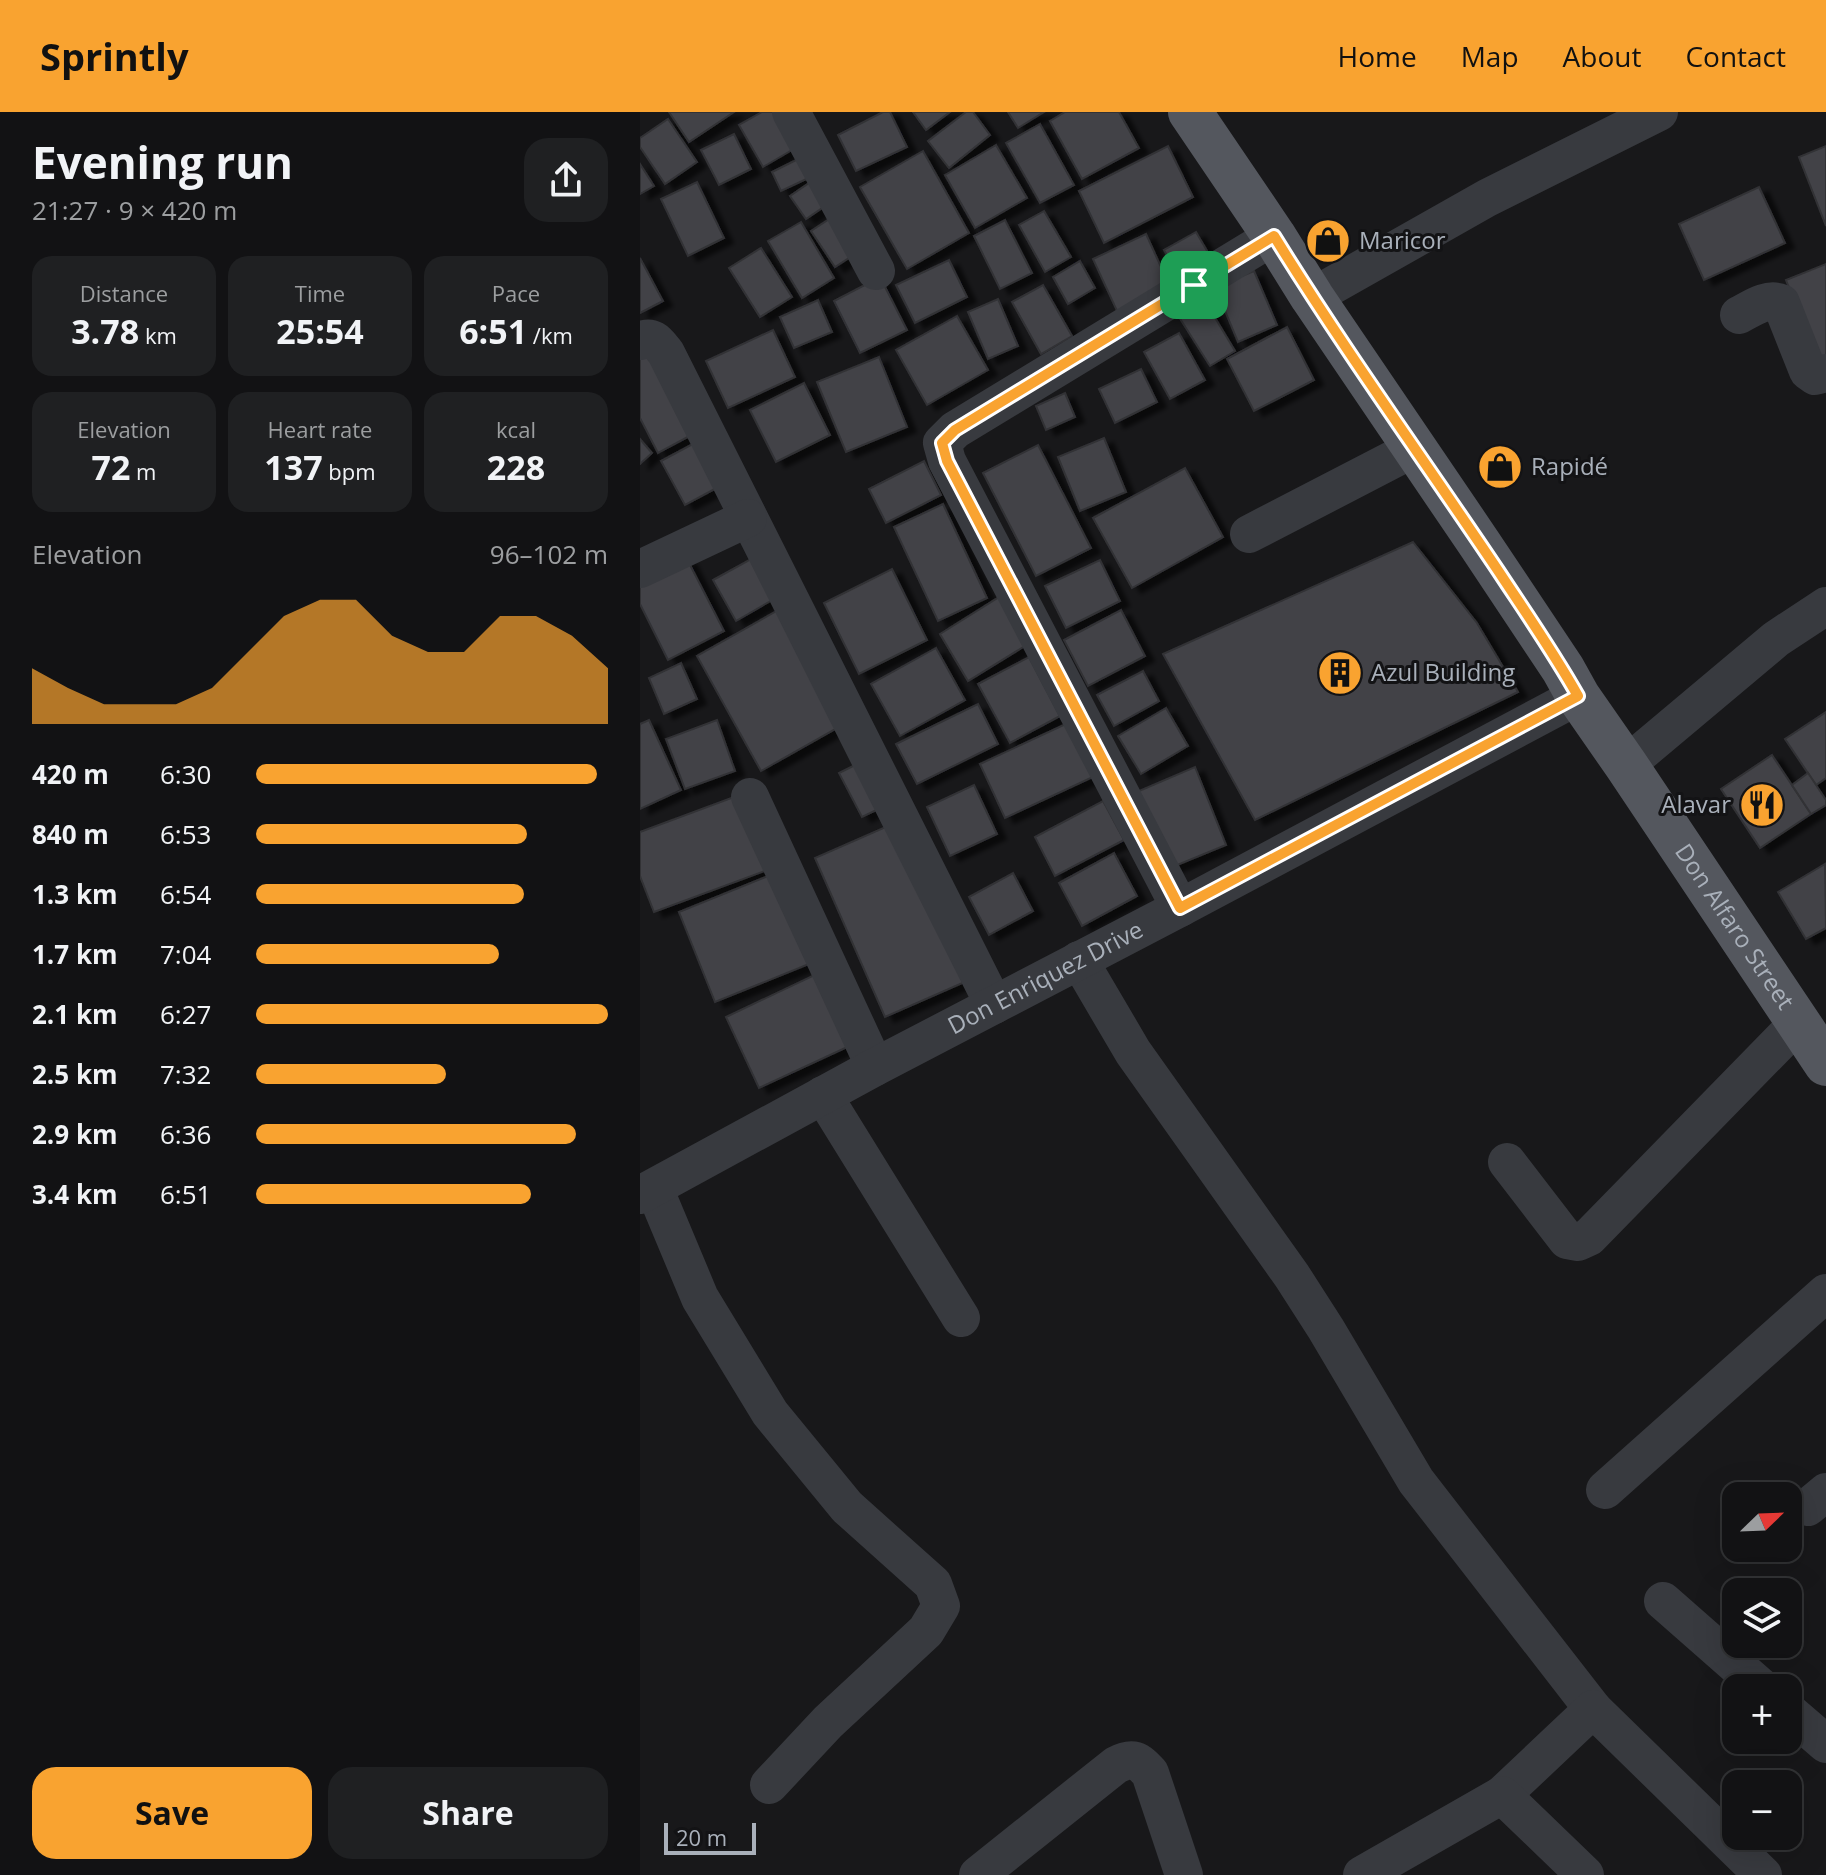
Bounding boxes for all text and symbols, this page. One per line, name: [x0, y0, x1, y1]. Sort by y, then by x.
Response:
text: Sprintly: [40, 30, 189, 82]
text: Home: [1338, 37, 1417, 75]
text: Map: [1461, 37, 1519, 75]
text: About: [1563, 37, 1641, 75]
text: Contact: [1685, 37, 1786, 75]
text: Evening run: [32, 132, 293, 192]
button: share: [524, 138, 608, 222]
text: 21:27 · 9 × 420 m: [32, 192, 237, 228]
shop icon: Maricor: [1304, 217, 1352, 265]
place label: Maricor: [1359, 223, 1446, 256]
pin: [1160, 251, 1228, 319]
icon: arrive: [1172, 263, 1216, 307]
text: Distance: [80, 278, 168, 308]
text: Time: [295, 278, 345, 308]
text: Pace: [492, 278, 540, 308]
text: 3.78: [71, 308, 139, 354]
text: 25:54: [276, 308, 364, 354]
text: 6:51: [459, 308, 527, 354]
text: km: [139, 320, 177, 350]
text: /km: [527, 320, 573, 350]
text: Elevation: [77, 414, 171, 444]
text: Heart rate: [268, 414, 372, 444]
text: kcal: [496, 414, 536, 444]
shop icon: Rapidé: [1476, 443, 1524, 491]
text: 72: [92, 444, 130, 490]
text: 137: [264, 444, 323, 490]
text: 228: [487, 444, 545, 490]
place label: Rapidé: [1531, 449, 1608, 482]
text: m: [130, 456, 156, 486]
text: bpm: [323, 456, 376, 486]
text: Elevation: [32, 536, 142, 572]
text: 96–102 m: [490, 536, 608, 572]
building icon: Azul Building: [1316, 649, 1364, 697]
place label: Azul Building: [1371, 655, 1515, 688]
text: 420 m: [32, 756, 109, 792]
text: 6:30: [160, 756, 211, 792]
restaurant icon: Alavar: [1738, 781, 1786, 829]
place label: Alavar: [1661, 787, 1731, 820]
text: 840 m: [32, 816, 109, 852]
text: 6:53: [160, 816, 211, 852]
street label: Don Alfaro Street: [1668, 837, 1803, 1015]
text: 1.3 km: [32, 876, 118, 912]
text: 6:54: [160, 876, 211, 912]
street label: Don Enriquez Drive: [942, 912, 1148, 1041]
text: 1.7 km: [32, 936, 118, 972]
text: 7:04: [160, 936, 211, 972]
text: 2.1 km: [32, 996, 118, 1032]
text: 6:27: [160, 996, 211, 1032]
text: 2.5 km: [32, 1056, 118, 1092]
text: 7:32: [160, 1056, 211, 1092]
text: 2.9 km: [32, 1116, 118, 1152]
text: 6:36: [160, 1116, 211, 1152]
text: 3.4 km: [32, 1176, 118, 1212]
text: 6:51: [160, 1176, 211, 1212]
north arrow: [1722, 1482, 1802, 1562]
map controls: [1722, 1482, 1802, 1850]
button: layers: [1722, 1578, 1802, 1658]
button: +: [1722, 1674, 1802, 1754]
button: Save: [32, 1767, 312, 1859]
button: Share: [328, 1767, 608, 1859]
button: −: [1722, 1770, 1802, 1850]
scale bar: [664, 1819, 756, 1855]
text: 20 m: [676, 1822, 727, 1852]

